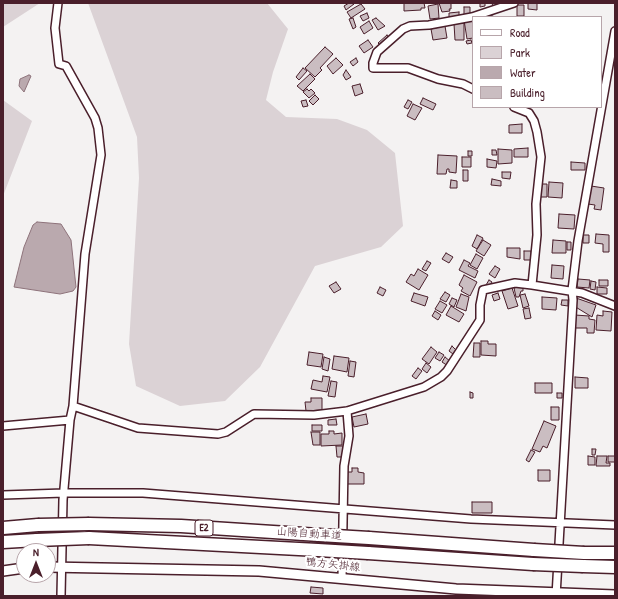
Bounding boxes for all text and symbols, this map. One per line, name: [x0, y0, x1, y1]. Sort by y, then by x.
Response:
legend: [472, 16, 602, 108]
text: Road: [510, 24, 530, 41]
text: Park: [510, 44, 530, 61]
text: Water: [510, 64, 536, 81]
text: Building: [510, 84, 545, 101]
road number: E2: [195, 520, 213, 536]
street label: 山陽自動車道: [276, 525, 342, 543]
north arrow: [16, 543, 56, 583]
text: N: [33, 545, 39, 559]
street label: 鴨方矢掛線: [305, 556, 361, 574]

